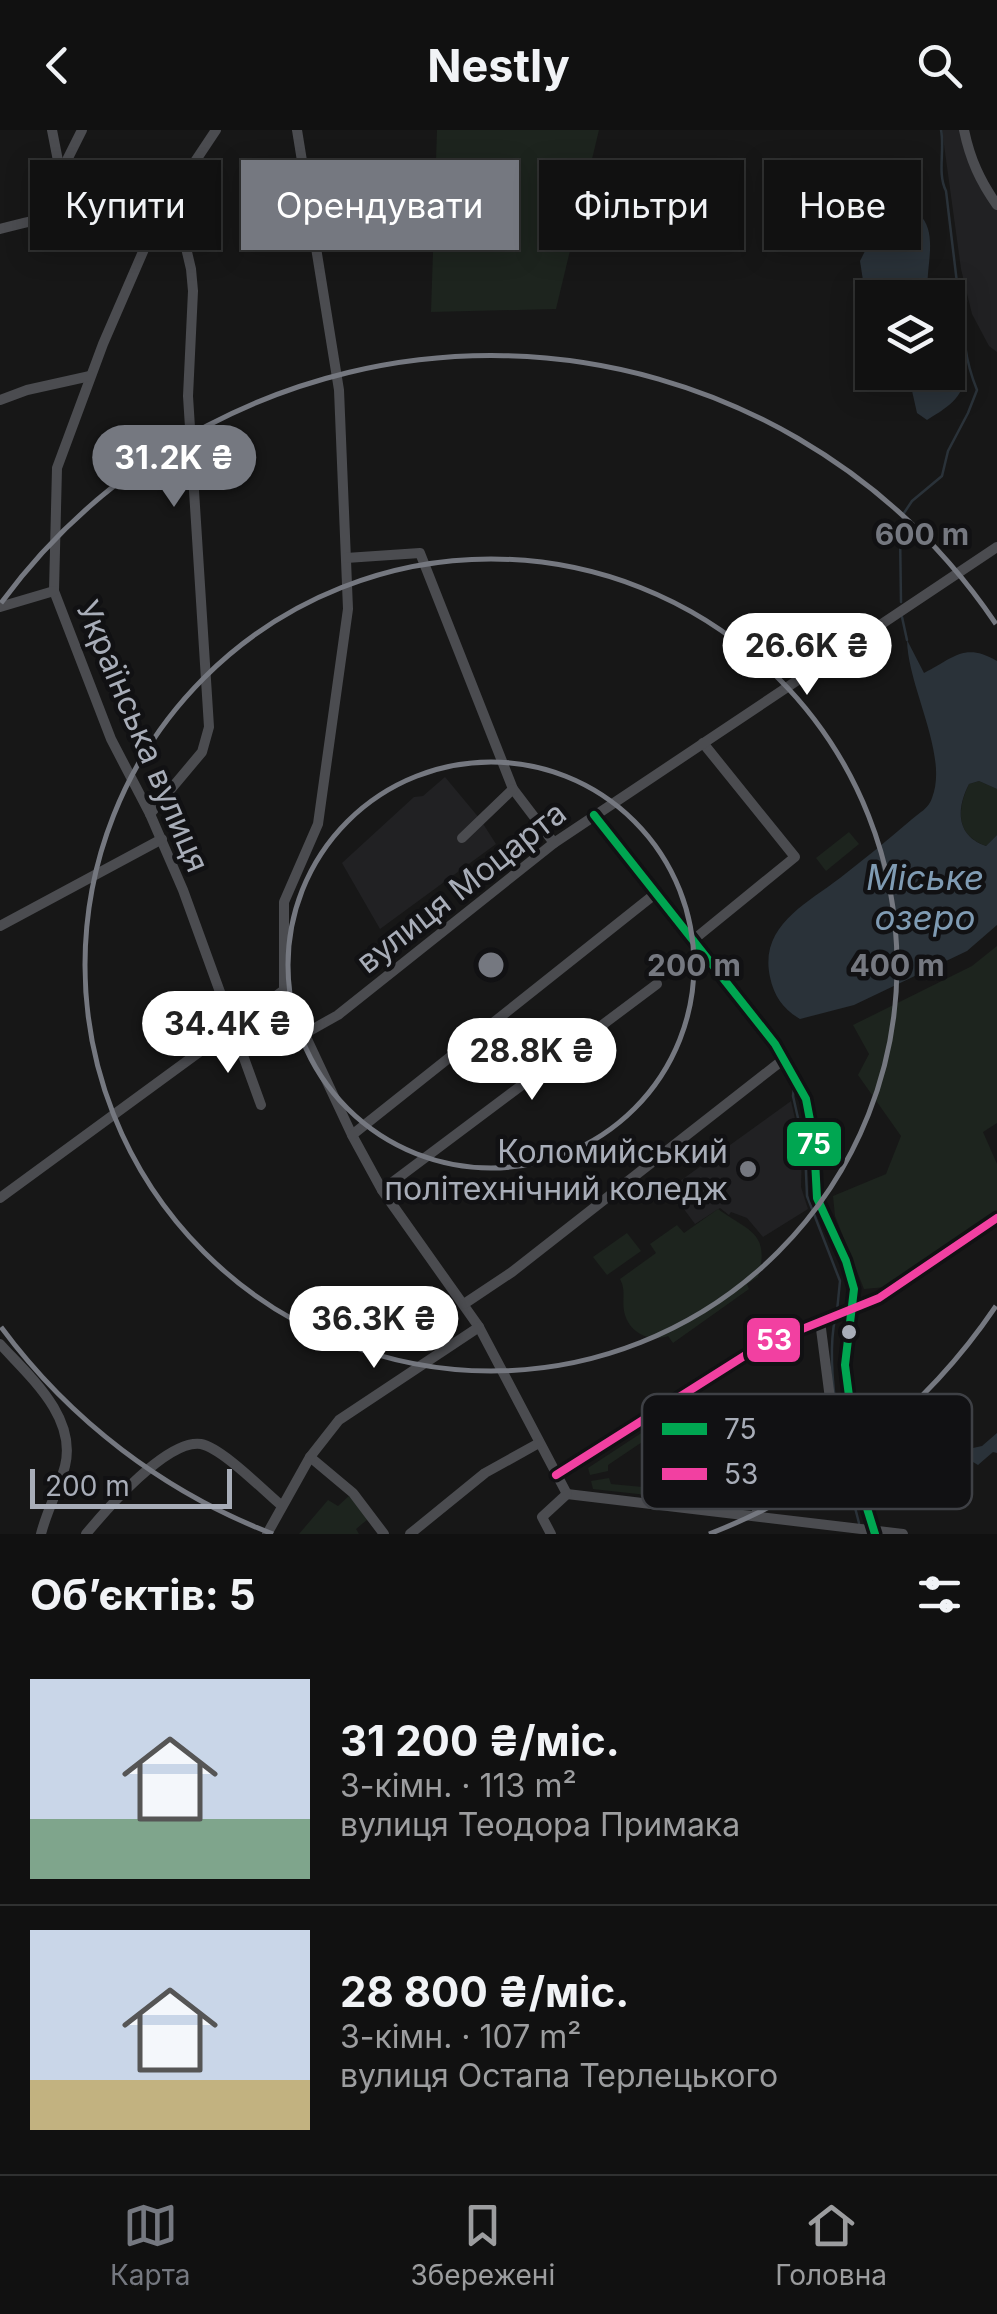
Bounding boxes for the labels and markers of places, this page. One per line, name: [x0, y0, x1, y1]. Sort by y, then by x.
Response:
pin: 31.2K ₴: [82, 425, 266, 510]
pin: 26.6K ₴: [715, 613, 899, 698]
centre of rings: [473, 947, 509, 983]
pin: 34.4K ₴: [136, 991, 320, 1076]
pin: 28.8K ₴: [440, 1018, 624, 1103]
place label: Коломийський політехнічний коледж: [384, 1132, 728, 1208]
marker: Коломийський політехнічний коледж: [737, 1158, 759, 1180]
pin: 36.3K ₴: [282, 1286, 466, 1371]
unlabelled marker: [839, 1322, 859, 1342]

